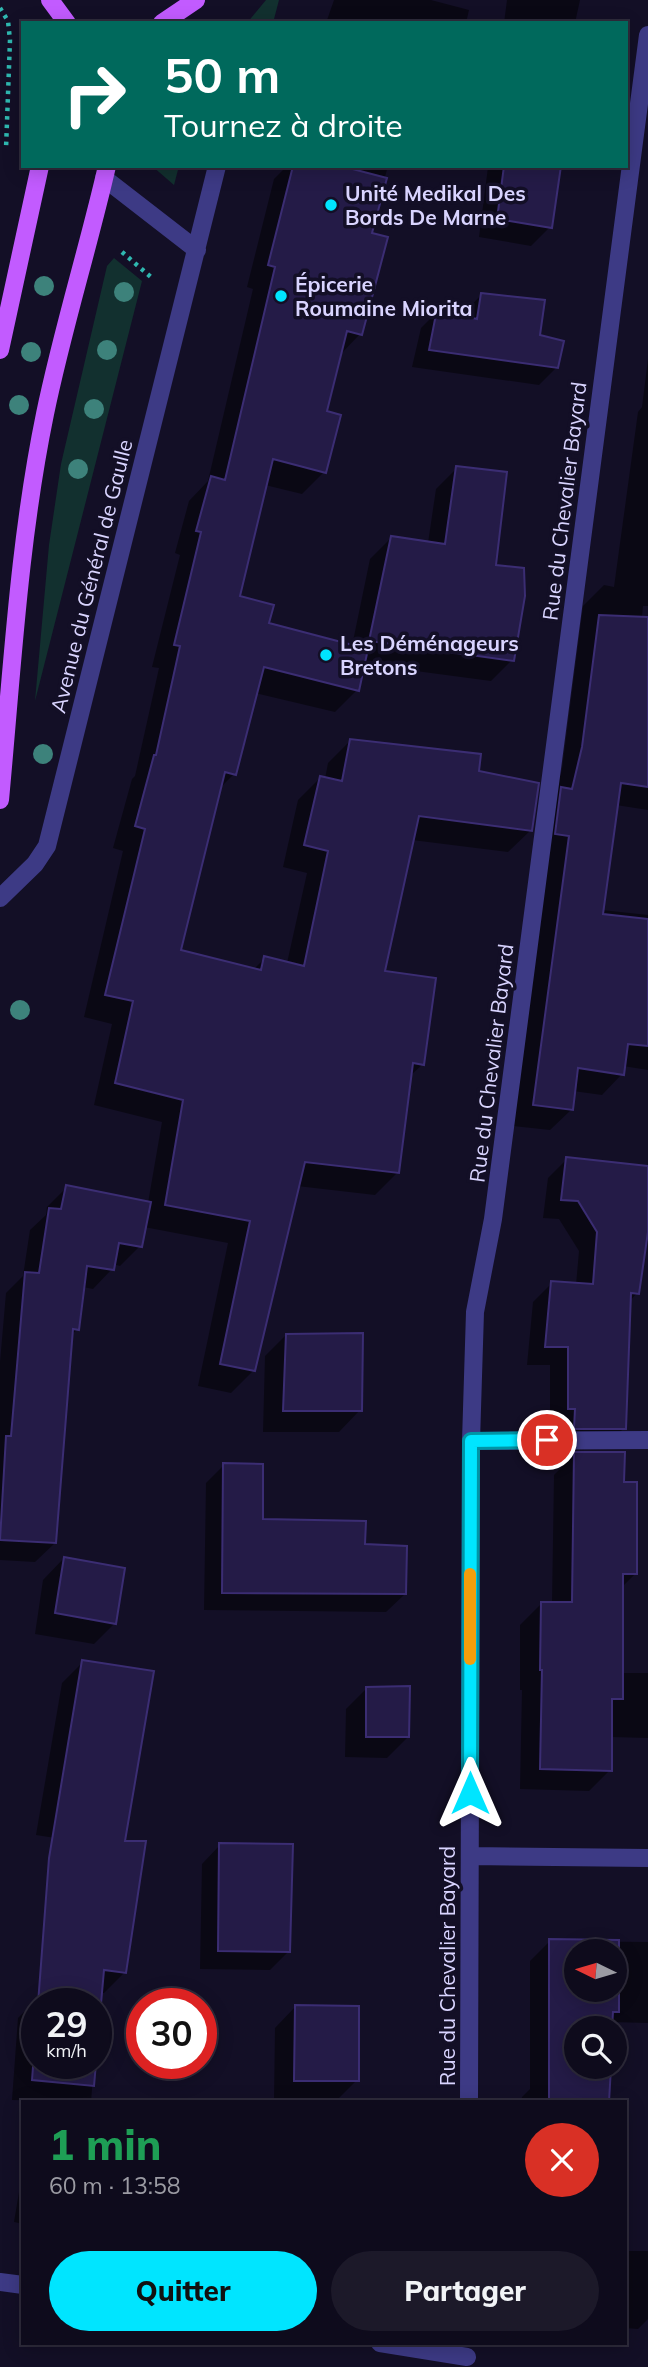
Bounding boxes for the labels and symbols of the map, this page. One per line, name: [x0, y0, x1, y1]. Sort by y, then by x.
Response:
place label: Unité Medikal Des Bords De Marne: [345, 180, 526, 230]
marker: Unité Medikal Des Bords De Marne: [323, 197, 339, 213]
place label: Épicerie Roumaine Miorita: [295, 271, 473, 321]
marker: Épicerie Roumaine Miorita: [273, 288, 289, 304]
street label: Rue du Chevalier Bayard: [536, 380, 592, 622]
street label: Avenue du Général de Gaulle: [44, 437, 138, 715]
place label: Les Déménageurs Bretons: [340, 630, 519, 680]
marker: Les Déménageurs Bretons: [318, 647, 334, 663]
street label: Rue du Chevalier Bayard: [463, 942, 519, 1184]
pin: [517, 1410, 577, 1470]
position arrow: [433, 1756, 507, 1830]
street label: Rue du Chevalier Bayard: [434, 1846, 460, 2086]
north arrow: [564, 1939, 626, 2002]
speed limit sign: 30: [126, 1988, 217, 2079]

